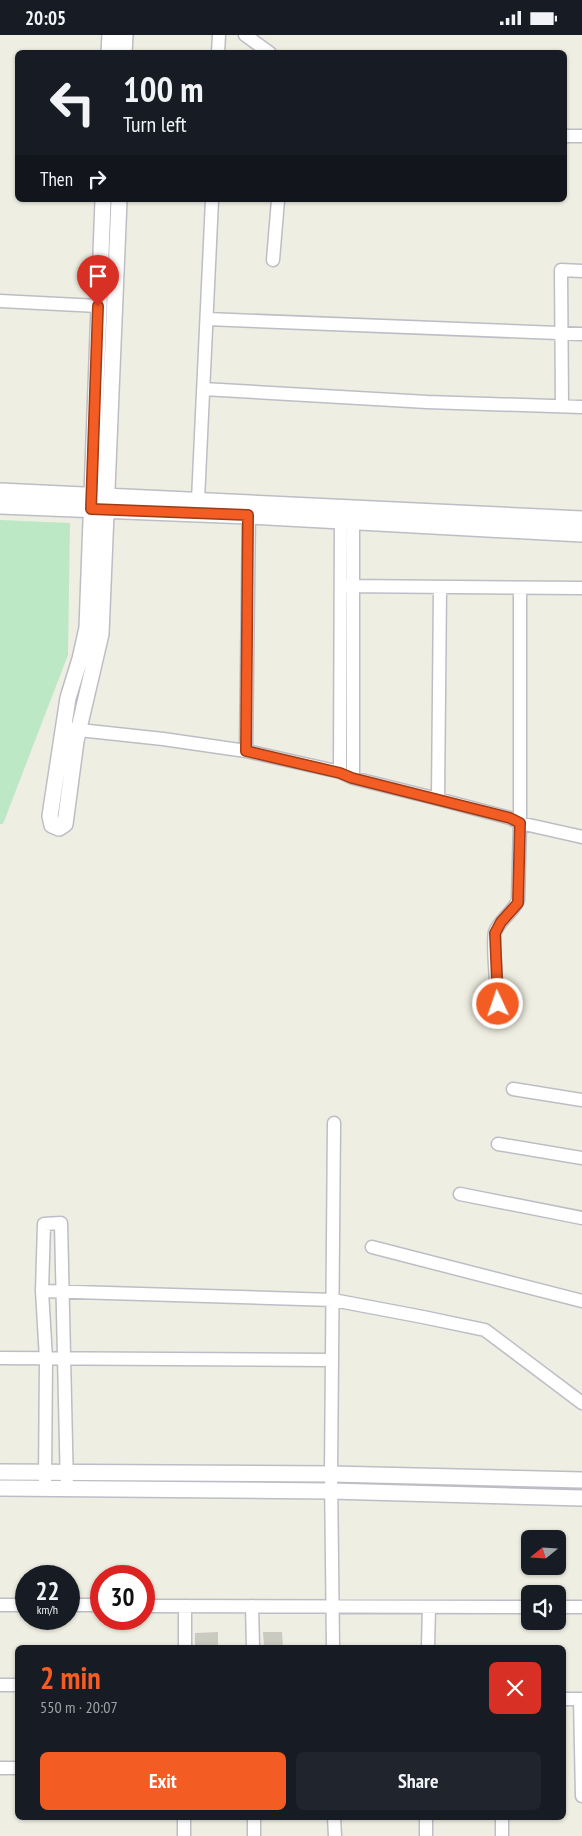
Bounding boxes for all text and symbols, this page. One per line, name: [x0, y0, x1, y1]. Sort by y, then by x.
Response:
text: 20:05: [25, 6, 66, 30]
text: 100 m: [123, 66, 204, 112]
icon: left: [40, 70, 105, 135]
text: Turn left: [123, 110, 187, 138]
icon: right: [83, 165, 111, 193]
text: Then: [40, 167, 73, 191]
pin: [77, 255, 119, 306]
icon: arrive: [84, 262, 112, 290]
position arrow: [471, 977, 523, 1029]
north arrow: [521, 1530, 566, 1575]
map controls: [521, 1530, 566, 1630]
speed limit sign: 30: [90, 1565, 155, 1630]
text: 22: [36, 1575, 59, 1607]
button: sound: [521, 1585, 566, 1630]
text: km/h: [37, 1602, 58, 1617]
text: 2 min: [40, 1658, 101, 1697]
button: close: [489, 1662, 541, 1714]
text: 550 m · 20:07: [40, 1697, 118, 1717]
button: Exit: [40, 1752, 286, 1810]
button: Share: [296, 1752, 541, 1810]

